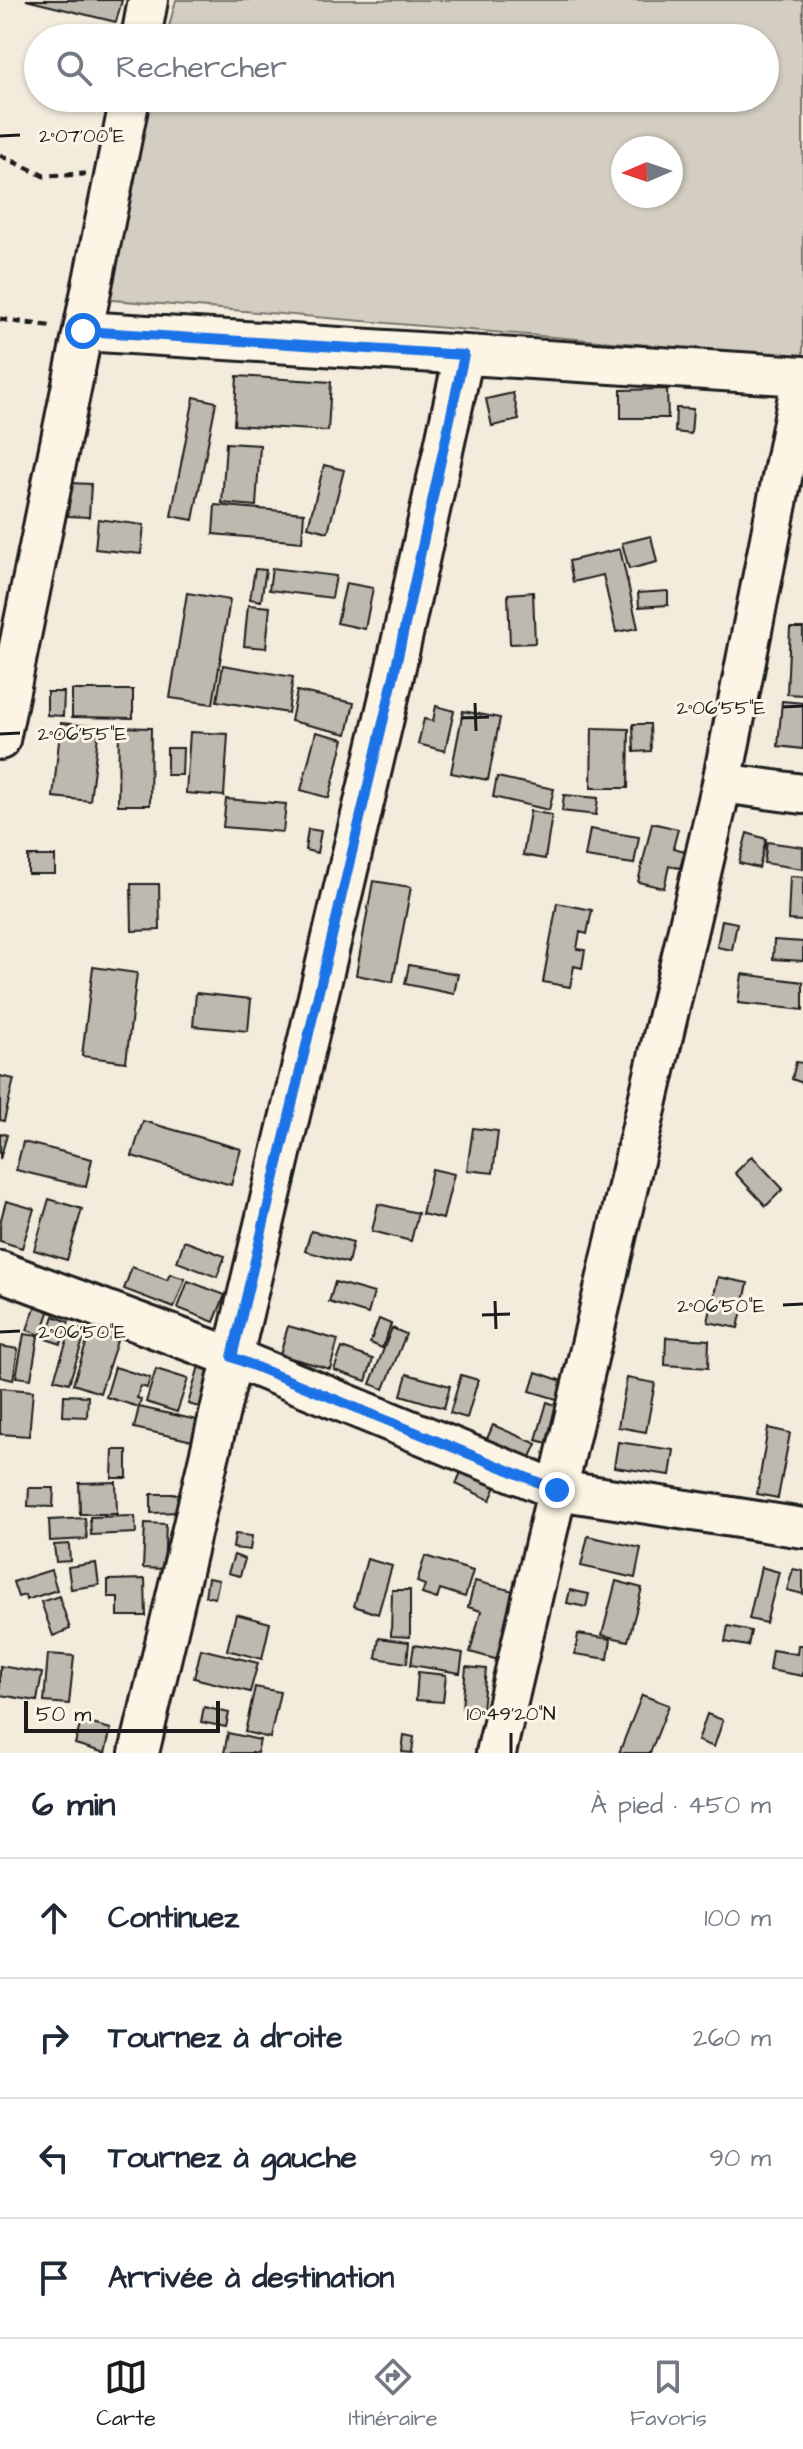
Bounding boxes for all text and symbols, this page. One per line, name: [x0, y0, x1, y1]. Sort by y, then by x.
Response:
search box: [24, 24, 779, 112]
icon: search: [52, 46, 96, 90]
text: Rechercher: [116, 47, 287, 89]
text: 2°07'00"E: [39, 122, 125, 150]
north arrow: [611, 136, 683, 208]
route start: [65, 313, 101, 349]
text: 2°06'55"E: [676, 694, 766, 722]
text: 2°06'55"E: [37, 720, 127, 748]
text: 2°06'50"E: [677, 1292, 765, 1320]
text: 2°06'50"E: [38, 1318, 126, 1346]
route end: [539, 1472, 575, 1508]
scale bar: [24, 1697, 220, 1733]
text: 50 m: [36, 1699, 91, 1730]
text: 10°49'20"N: [466, 1700, 556, 1728]
text: 6 min: [32, 1781, 116, 1829]
text: À pied · 450 m: [590, 1787, 771, 1823]
icon: ahead: [32, 1896, 76, 1940]
text: Continuez: [108, 1897, 239, 1939]
text: 100 m: [704, 1900, 771, 1936]
icon: right: [32, 2016, 76, 2060]
text: Tournez à droite: [108, 2017, 342, 2059]
text: 260 m: [693, 2020, 771, 2056]
icon: left: [32, 2136, 76, 2180]
text: Tournez à gauche: [108, 2137, 357, 2179]
text: 90 m: [709, 2140, 771, 2176]
icon: arrive: [32, 2256, 76, 2300]
text: Arrivée à destination: [108, 2257, 394, 2299]
tab: Carte: [96, 2355, 156, 2434]
tab: Itinéraire: [348, 2355, 438, 2434]
tab: Favoris: [630, 2355, 707, 2434]

